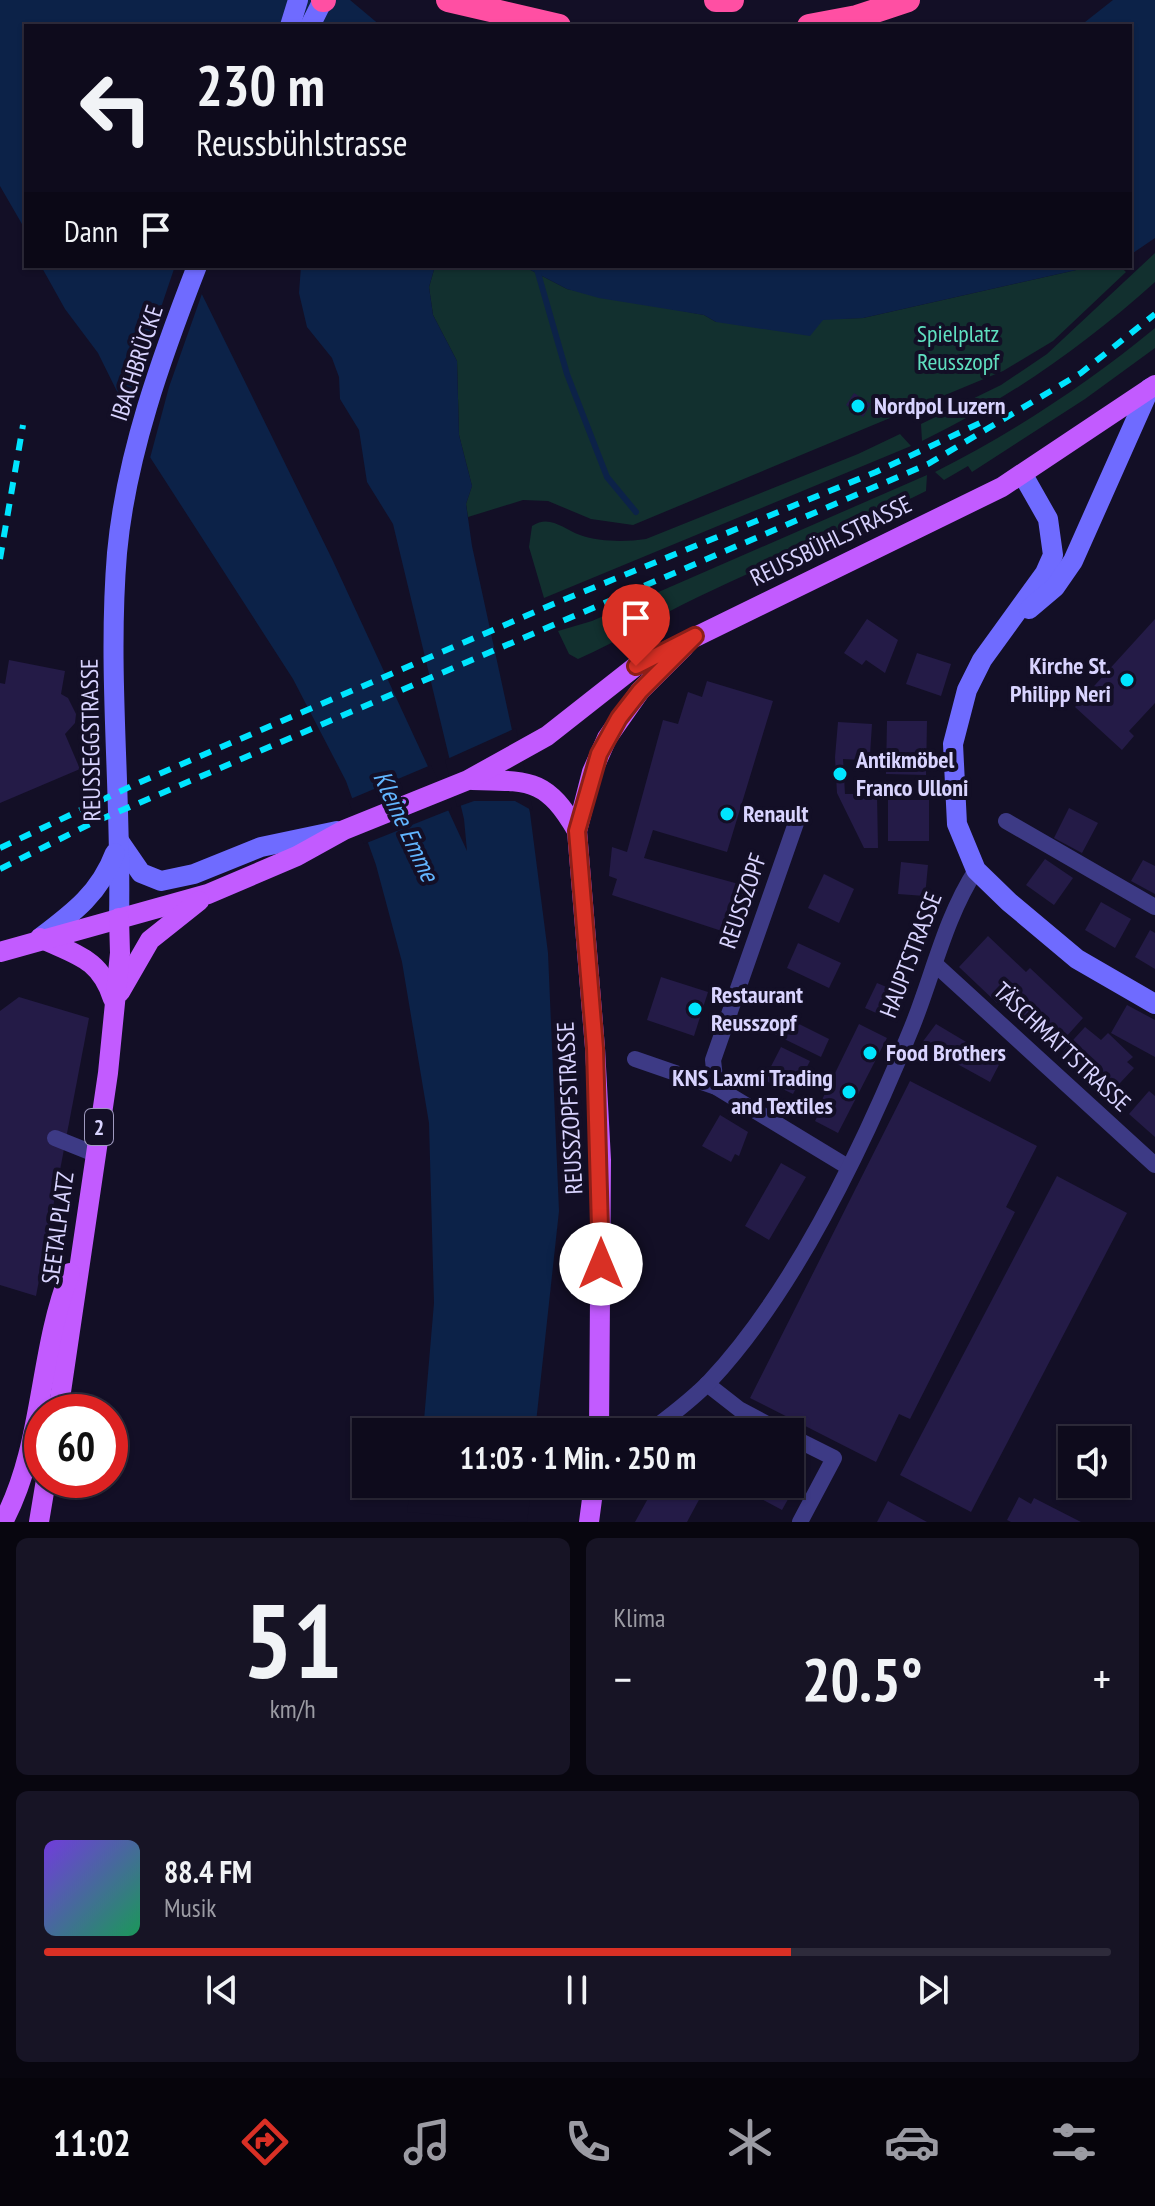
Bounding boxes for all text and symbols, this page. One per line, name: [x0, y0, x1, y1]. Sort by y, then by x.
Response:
text: 230 m: [196, 49, 325, 121]
icon: left: [64, 56, 168, 160]
text: Reussbühlstrasse: [196, 119, 408, 166]
icon: arrive: [134, 208, 178, 252]
text: Dann: [64, 211, 118, 250]
street label: IBACHBRÜCKE: [103, 301, 170, 425]
park label: Spielplatz Reusszopf: [917, 318, 1000, 377]
place label: Nordpol Luzern: [874, 390, 1006, 421]
marker: Nordpol Luzern: [849, 397, 867, 415]
street label: REUSSBÜHLSTRASSE: [745, 488, 917, 593]
pin: [602, 584, 670, 666]
icon: arrive: [614, 596, 658, 640]
place label: Kirche St. Philipp Neri: [1010, 650, 1111, 709]
street label: REUSSEGGSTRASSE: [74, 658, 107, 822]
marker: Kirche St. Philipp Neri: [1118, 671, 1136, 689]
place label: Antikmöbel Franco Ulloni: [855, 744, 968, 803]
water label: Kleine Emme: [366, 765, 447, 889]
marker: Antikmöbel Franco Ulloni: [831, 765, 849, 783]
place label: Renault: [743, 798, 809, 829]
marker: Renault: [718, 805, 736, 823]
street label: REUSSZOPF: [712, 849, 773, 953]
street label: HAUPTSTRASSE: [872, 888, 949, 1022]
street label: TÄSCHMATTSTRASSE: [987, 975, 1137, 1118]
place label: Restaurant Reusszopf: [711, 979, 803, 1038]
marker: Restaurant Reusszopf: [686, 1000, 704, 1018]
street label: REUSSZOPFSTRASSE: [549, 1021, 590, 1195]
place label: Food Brothers: [886, 1037, 1006, 1068]
marker: Food Brothers: [861, 1044, 879, 1062]
place label: KNS Laxmi Trading and Textiles: [672, 1062, 833, 1121]
marker: KNS Laxmi Trading and Textiles: [840, 1083, 858, 1101]
road number: 2: [85, 1109, 113, 1145]
street label: SEETALPLATZ: [34, 1170, 81, 1286]
position arrow: [559, 1222, 643, 1306]
speed limit sign: 60: [24, 1394, 128, 1498]
map controls: [1058, 1426, 1130, 1498]
button: sound: [1058, 1426, 1130, 1498]
text: 11:03 · 1 Min. · 250 m: [460, 1438, 696, 1477]
text: 51: [243, 1572, 342, 1707]
text: Klima: [614, 1601, 665, 1634]
text: 20.5°: [802, 1640, 923, 1718]
text: −: [614, 1650, 632, 1707]
text: +: [1093, 1650, 1111, 1707]
text: km/h: [270, 1692, 316, 1725]
text: 88.4 FM: [164, 1852, 252, 1891]
text: Musik: [164, 1891, 216, 1924]
icon: previous: [200, 1968, 244, 2012]
icon: pause: [555, 1968, 599, 2012]
icon: next: [911, 1968, 955, 2012]
icon: directions: [237, 2114, 293, 2170]
icon: music: [399, 2114, 455, 2170]
icon: phone: [560, 2114, 616, 2170]
icon: climate: [722, 2114, 778, 2170]
icon: car: [884, 2114, 940, 2170]
icon: filters: [1046, 2114, 1102, 2170]
text: 11:02: [53, 2119, 131, 2166]

